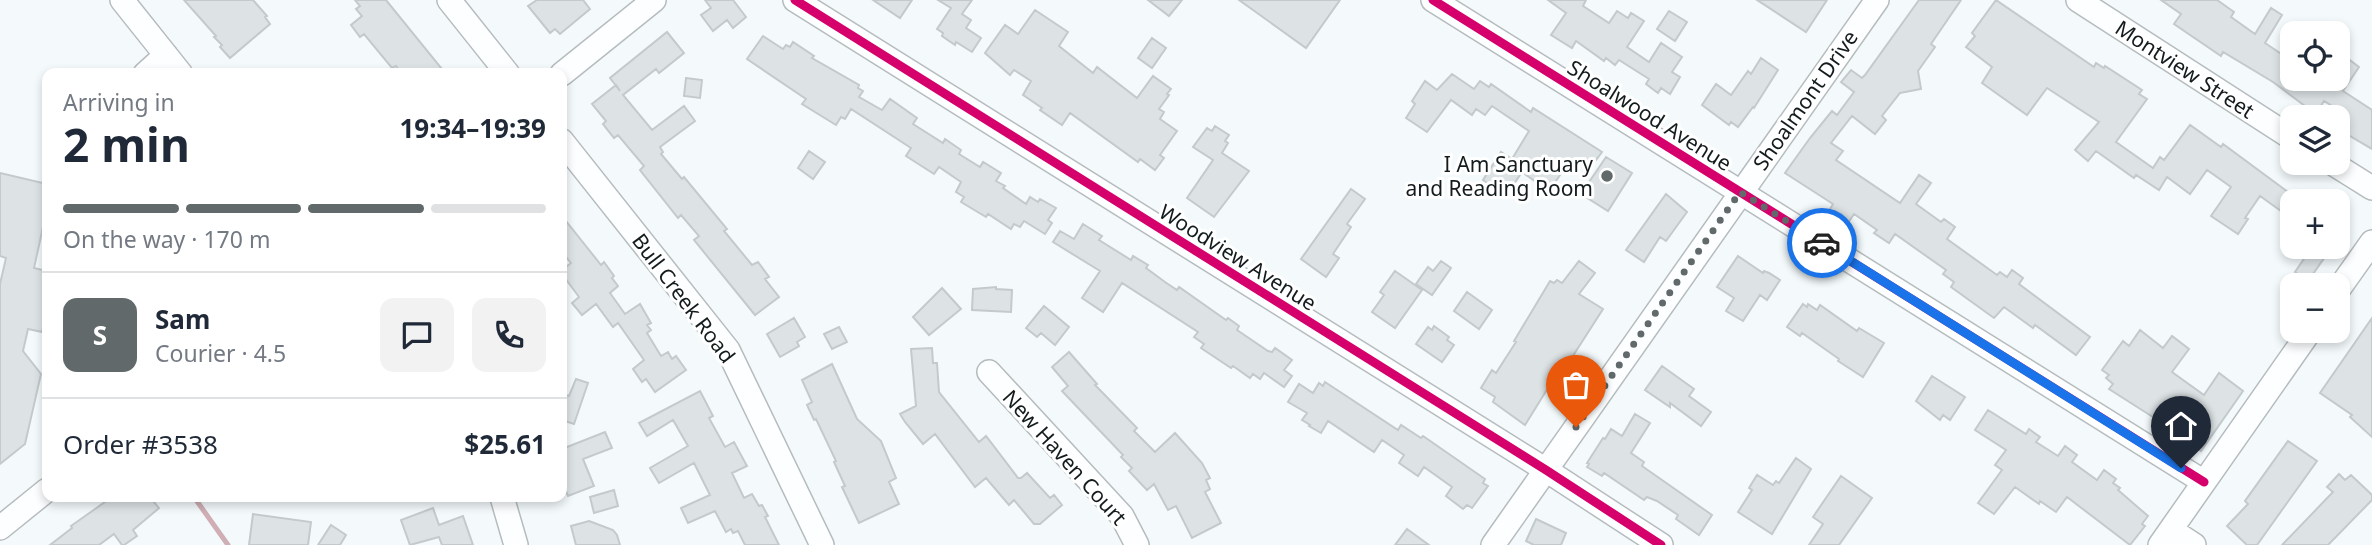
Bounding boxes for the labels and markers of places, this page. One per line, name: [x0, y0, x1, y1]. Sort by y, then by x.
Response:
place label: I Am Sanctuary and Reading Room: [1405, 150, 1593, 202]
marker: I Am Sanctuary and Reading Room: [1599, 168, 1615, 184]
pin: [1546, 355, 1606, 427]
pin: [2151, 396, 2211, 468]

